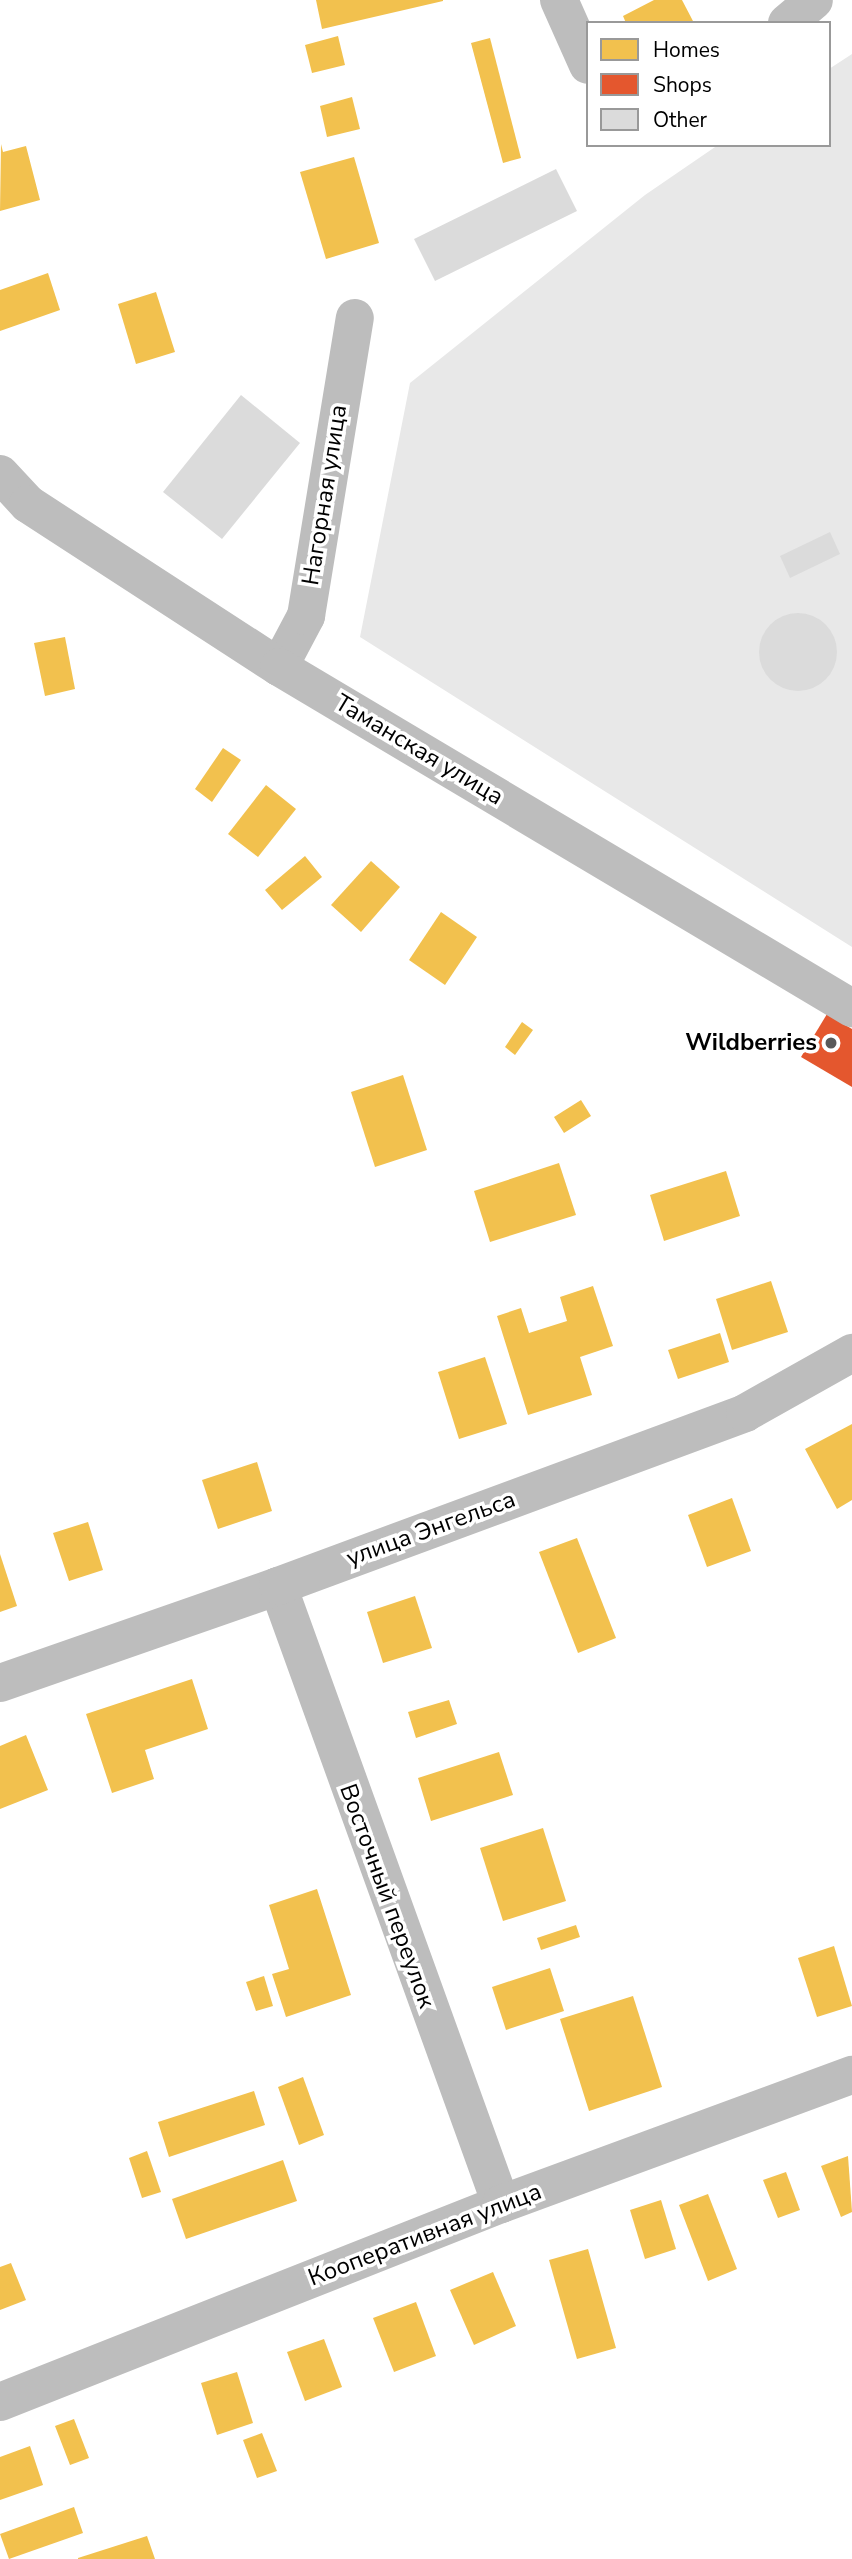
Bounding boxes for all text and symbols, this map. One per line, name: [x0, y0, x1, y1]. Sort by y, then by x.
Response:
legend: [586, 21, 831, 147]
text: Homes: [653, 36, 720, 64]
text: Shops: [653, 71, 712, 99]
text: Other: [653, 106, 707, 134]
street label: Нагорная улица: [297, 403, 353, 587]
street label: Таманская улица: [330, 688, 508, 812]
place label: Wildberries: [685, 1029, 817, 1057]
marker: Wildberries: [823, 1035, 839, 1051]
street label: улица Энгельса: [343, 1485, 519, 1573]
street label: Восточный переулок: [333, 1780, 441, 2012]
street label: Кооперативная улица: [304, 2177, 546, 2293]

